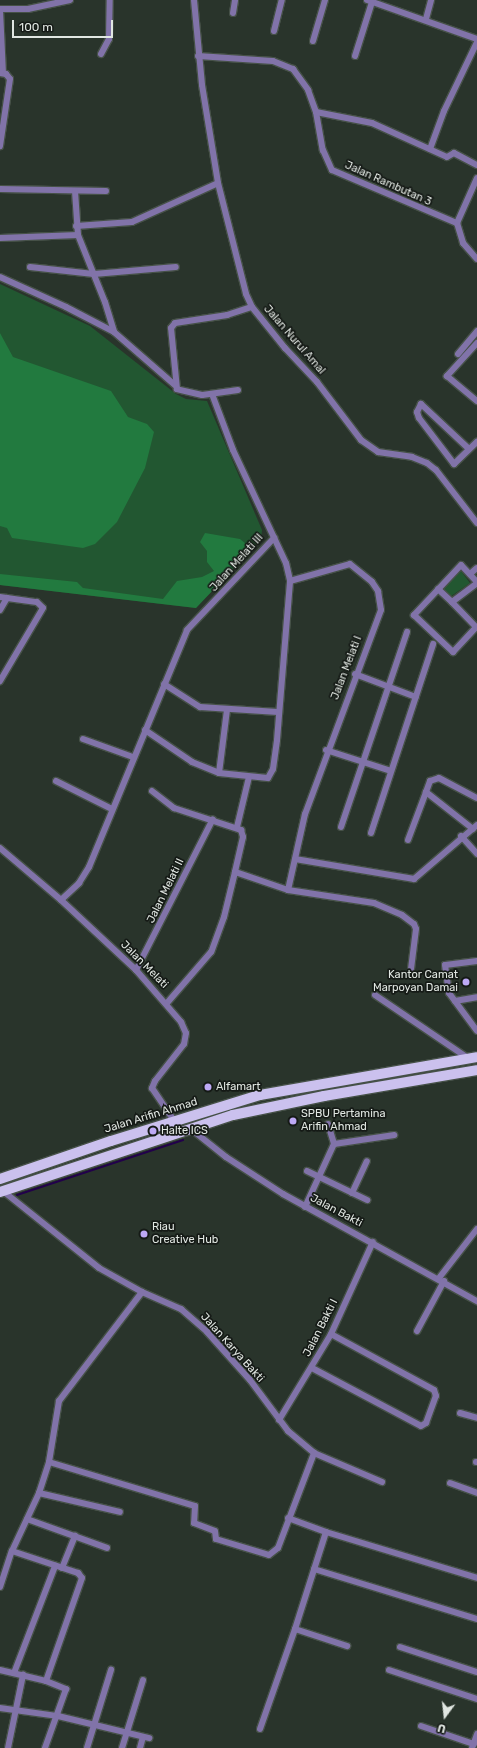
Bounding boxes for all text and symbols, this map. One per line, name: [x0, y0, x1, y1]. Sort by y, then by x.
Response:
scale bar: [14, 12, 115, 38]
text: 100 m: [19, 20, 53, 34]
street label: Jalan Rambutan 3: [343, 159, 433, 209]
street label: Jalan Nurul Amal: [260, 303, 328, 377]
street label: Jalan Melati III: [208, 531, 266, 595]
street label: Jalan Melati I: [329, 634, 365, 702]
street label: Jalan Melati II: [145, 856, 187, 926]
street label: Jalan Melati: [118, 939, 170, 991]
place label: Kantor Camat Marpoyan Damai: [373, 969, 458, 995]
marker: Kantor Camat Marpoyan Damai: [461, 977, 471, 987]
place label: Alfamart: [216, 1080, 261, 1094]
marker: Alfamart: [203, 1082, 213, 1092]
street label: Jalan Arifin Ahmad: [103, 1095, 199, 1137]
place label: SPBU Pertamina Arifin Ahmad: [301, 1108, 386, 1134]
marker: SPBU Pertamina Arifin Ahmad: [288, 1116, 298, 1126]
place label: Halte ICS: [161, 1124, 208, 1138]
marker: Halte ICS: [148, 1126, 158, 1136]
street label: Jalan Bakti: [308, 1192, 364, 1230]
place label: Riau Creative Hub: [152, 1221, 218, 1247]
marker: Riau Creative Hub: [139, 1229, 149, 1239]
street label: Jalan Bakti I: [301, 1297, 341, 1359]
street label: Jalan Karya Bakti: [197, 1311, 267, 1385]
north arrow: [425, 1696, 465, 1736]
text: U: [436, 1721, 447, 1735]

